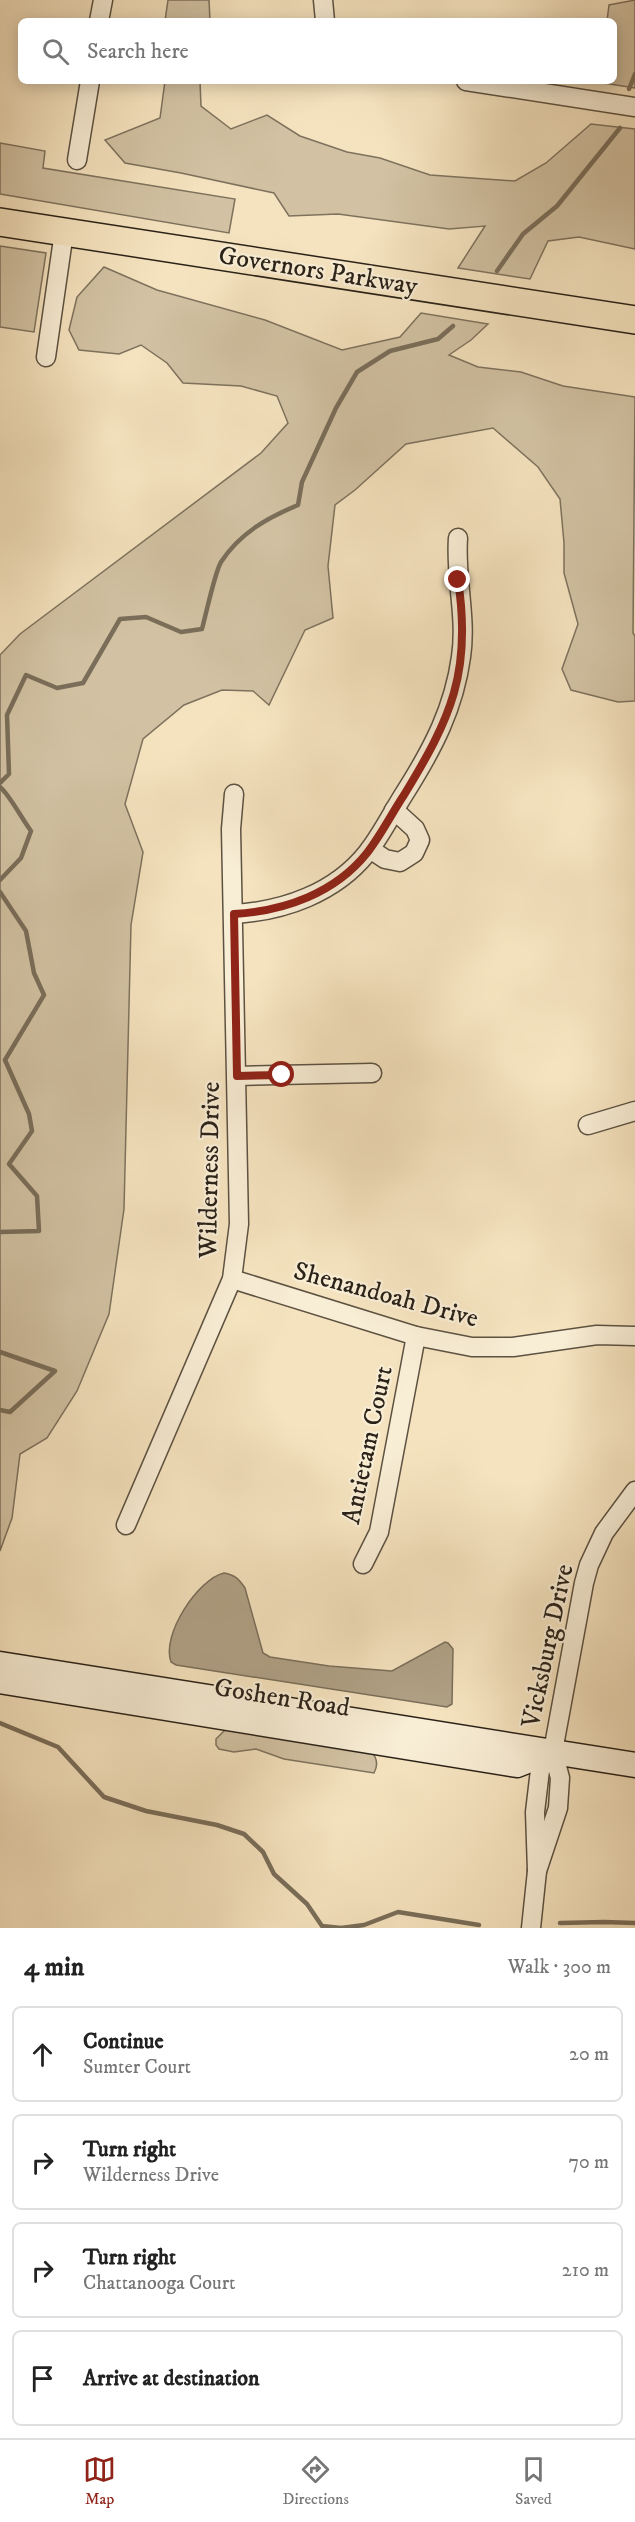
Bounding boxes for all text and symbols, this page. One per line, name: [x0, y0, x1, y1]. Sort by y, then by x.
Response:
search box: [18, 18, 617, 84]
icon: search: [39, 35, 72, 68]
text: Search here: [87, 38, 189, 65]
street label: Governors Parkway: [216, 239, 420, 303]
route end: [444, 566, 470, 592]
route start: [268, 1061, 294, 1087]
street label: Wilderness Drive: [192, 1081, 228, 1260]
street label: Shenandoah Drive: [290, 1254, 482, 1336]
street label: Antietam Court: [335, 1363, 401, 1527]
street label: Vicksburg Drive: [514, 1561, 581, 1732]
street label: Goshen Road: [212, 1671, 352, 1725]
text: 4 min: [24, 1951, 84, 1984]
text: Walk · 300 m: [508, 1955, 611, 1980]
text: Continue: [83, 2028, 164, 2055]
icon: ahead: [26, 2038, 59, 2071]
text: 20 m: [569, 2042, 609, 2067]
text: Sumter Court: [83, 2055, 191, 2080]
text: Turn right: [83, 2136, 176, 2163]
icon: right: [26, 2146, 59, 2179]
text: 70 m: [568, 2150, 609, 2175]
text: Wilderness Drive: [83, 2163, 219, 2188]
text: Turn right: [83, 2244, 176, 2271]
icon: right: [26, 2254, 59, 2287]
text: 210 m: [562, 2258, 609, 2283]
text: Chattanooga Court: [83, 2271, 235, 2296]
icon: arrive: [26, 2362, 59, 2395]
text: Arrive at destination: [83, 2365, 260, 2392]
tab: Map: [83, 2453, 116, 2509]
tab: Directions: [282, 2453, 349, 2509]
tab: Saved: [515, 2453, 552, 2509]

